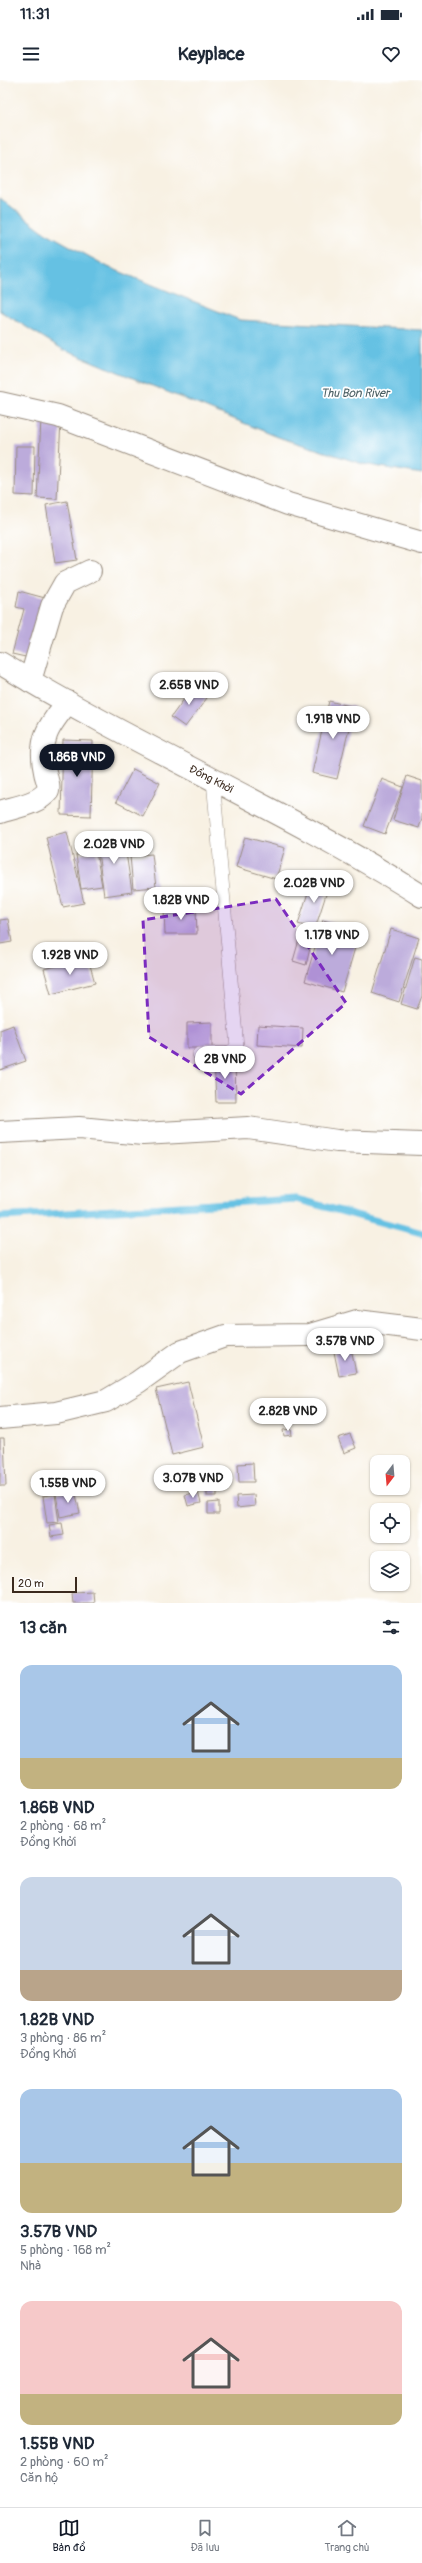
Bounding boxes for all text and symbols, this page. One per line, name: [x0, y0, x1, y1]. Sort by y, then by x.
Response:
text: 11:31: [20, 5, 50, 24]
icon: menu: [20, 43, 42, 65]
text: Keyplace: [178, 43, 244, 66]
icon: heart: [380, 43, 402, 65]
water label: Thu Bon River: [321, 386, 391, 401]
pin: 2.65B VND: [143, 672, 235, 706]
text: 2.65B VND: [159, 677, 219, 693]
pin: 1.91B VND: [287, 706, 379, 740]
text: 1.91B VND: [306, 711, 360, 727]
pin: 1.86B VND: [31, 744, 123, 778]
text: 1.86B VND: [49, 749, 105, 765]
street label: Đồng Khởi: [187, 762, 235, 796]
pin: 2.02B VND: [68, 831, 160, 865]
text: 2.02B VND: [83, 836, 145, 852]
pin: 2.02B VND: [268, 870, 360, 904]
text: 2.02B VND: [283, 875, 345, 891]
pin: 1.82B VND: [135, 887, 227, 921]
text: 1.82B VND: [153, 892, 209, 908]
pin: 1.17B VND: [286, 922, 378, 956]
text: 1.17B VND: [305, 927, 359, 943]
pin: 1.92B VND: [24, 942, 116, 976]
text: 1.92B VND: [42, 947, 98, 963]
pin: 2B VND: [192, 1046, 258, 1080]
text: 2B VND: [204, 1051, 246, 1067]
pin: 3.57B VND: [299, 1328, 391, 1362]
text: 3.57B VND: [316, 1333, 374, 1349]
pin: 2.82B VND: [242, 1398, 334, 1432]
text: 2.82B VND: [259, 1403, 317, 1419]
north arrow: [370, 1455, 410, 1495]
map controls: [370, 1455, 410, 1591]
pin: 3.07B VND: [147, 1465, 239, 1499]
pin: 1.55B VND: [22, 1470, 114, 1504]
text: 3.07B VND: [163, 1470, 223, 1486]
text: 1.55B VND: [40, 1475, 96, 1491]
button: locate: [370, 1503, 410, 1543]
button: layers: [370, 1551, 410, 1591]
scale bar: [12, 1575, 77, 1594]
text: 20 m: [18, 1577, 44, 1590]
icon: filters: [380, 1616, 402, 1638]
text: 13 căn: [20, 1617, 67, 1638]
icon: home: [175, 1691, 247, 1763]
text: 1.86B VND: [20, 1797, 94, 1818]
text: 2 phòng · 68 m²: [20, 1818, 106, 1834]
text: Đồng Khởi: [20, 1834, 76, 1850]
icon: home: [175, 1903, 247, 1975]
text: 1.82B VND: [20, 2009, 94, 2030]
text: 3 phòng · 86 m²: [20, 2030, 106, 2046]
text: Đồng Khởi: [20, 2046, 76, 2062]
icon: home: [175, 2115, 247, 2187]
text: 3.57B VND: [20, 2221, 97, 2242]
text: 5 phòng · 168 m²: [20, 2242, 111, 2258]
text: Nhà: [20, 2258, 41, 2274]
icon: home: [175, 2327, 247, 2399]
text: 1.55B VND: [20, 2433, 94, 2454]
text: 2 phòng · 60 m²: [20, 2454, 108, 2470]
text: Căn hộ: [20, 2470, 58, 2486]
tab: Bản đồ: [52, 2517, 86, 2554]
tab: Đã lưu: [190, 2517, 220, 2554]
tab: Trang chủ: [324, 2517, 370, 2554]

